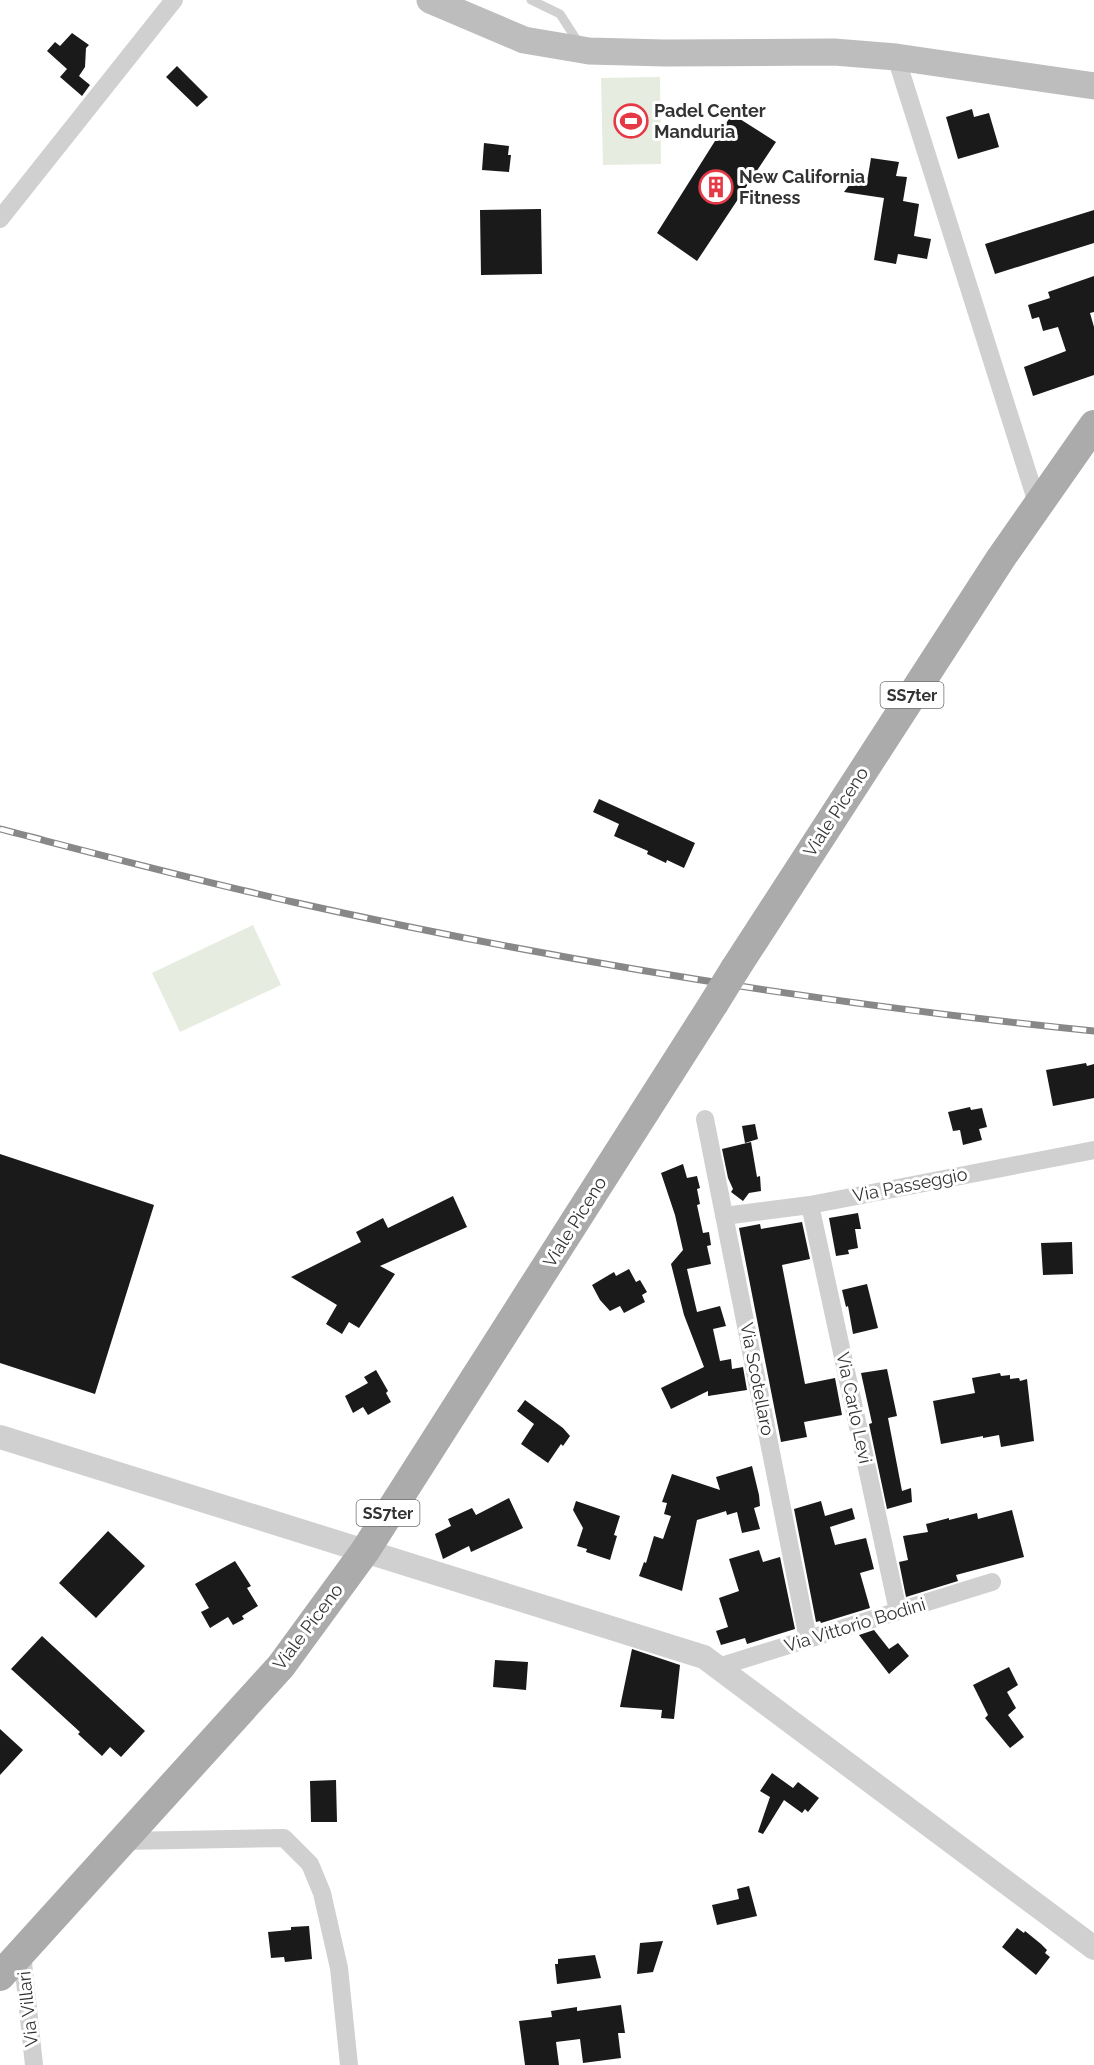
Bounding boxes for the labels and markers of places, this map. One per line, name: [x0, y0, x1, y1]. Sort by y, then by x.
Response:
place label: Padel Center Manduria: [654, 100, 766, 142]
sports icon: Padel Center Manduria: [613, 103, 649, 139]
place label: New California Fitness: [739, 166, 865, 208]
building icon: New California Fitness: [698, 169, 734, 205]

